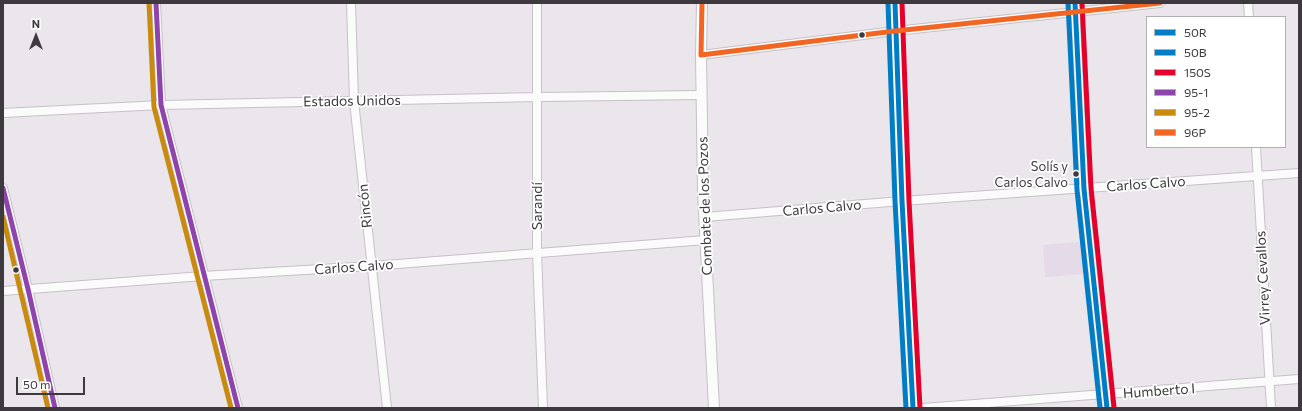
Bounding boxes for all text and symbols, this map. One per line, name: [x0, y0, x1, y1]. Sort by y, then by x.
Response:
north arrow: [16, 16, 56, 56]
legend: [1146, 16, 1286, 148]
text: N: [32, 17, 40, 30]
text: 50R: [1184, 25, 1207, 39]
unlabelled marker: [857, 30, 867, 40]
text: 50B: [1184, 45, 1206, 59]
text: 150S: [1184, 65, 1211, 79]
text: 95-1: [1184, 85, 1208, 99]
street label: Estados Unidos: [303, 92, 401, 110]
text: 95-2: [1184, 105, 1210, 119]
text: 96P: [1184, 125, 1206, 139]
street label: Combate de los Pozos: [694, 136, 716, 276]
place label: Solís y Carlos Calvo: [995, 159, 1068, 190]
marker: Solís y Carlos Calvo: [1071, 169, 1081, 179]
street label: Carlos Calvo: [1106, 173, 1186, 195]
street label: Sarandí: [529, 182, 545, 230]
street label: Rincón: [354, 183, 376, 229]
street label: Carlos Calvo: [782, 196, 862, 220]
street label: Virrey Cevallos: [1252, 231, 1274, 325]
street label: Carlos Calvo: [314, 256, 394, 278]
unlabelled marker: [11, 265, 21, 275]
scale bar: [18, 369, 87, 395]
text: 50 m: [23, 377, 51, 391]
street label: Humberto I: [1122, 380, 1196, 402]

